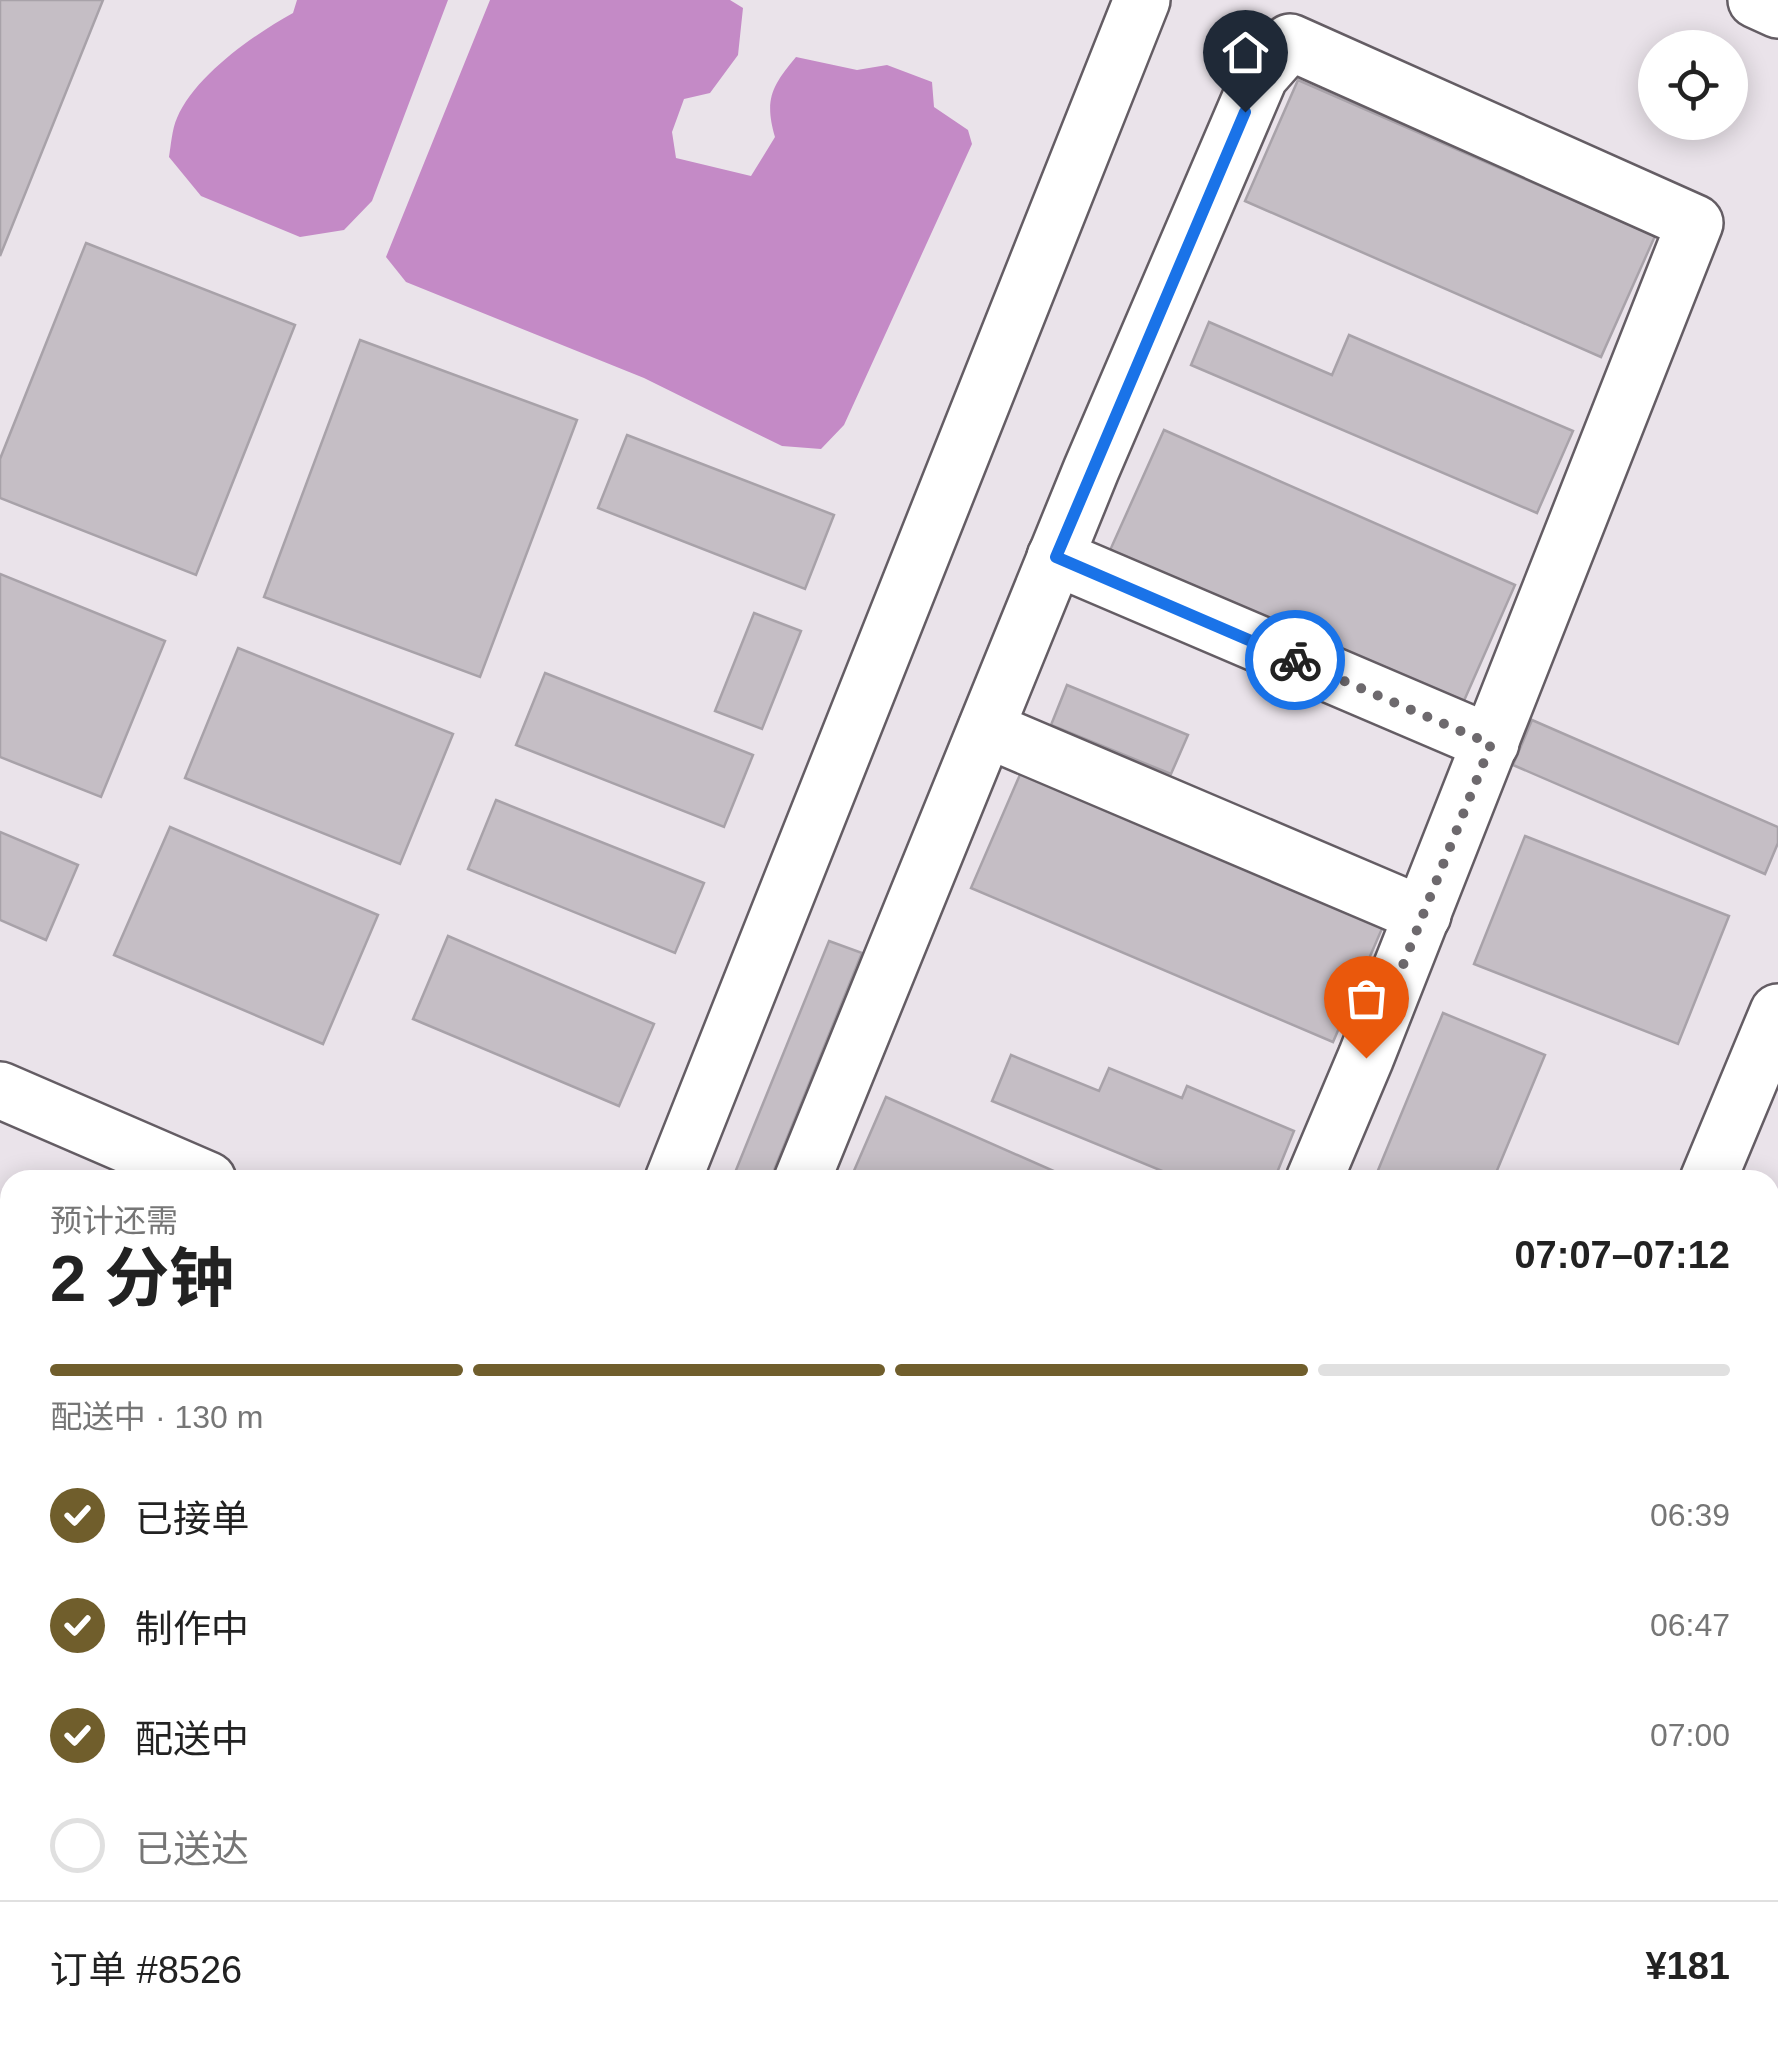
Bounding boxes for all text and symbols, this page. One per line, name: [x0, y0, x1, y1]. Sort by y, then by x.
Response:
pin: [1203, 10, 1288, 113]
icon: home: [1218, 25, 1273, 80]
map controls: [1638, 30, 1748, 140]
button: locate: [1638, 30, 1748, 140]
courier: [1245, 610, 1345, 710]
icon: bike: [1268, 633, 1323, 688]
pin: [1324, 956, 1409, 1059]
icon: bag: [1339, 971, 1394, 1026]
text: 预计还需: [50, 1203, 178, 1239]
text: 07:07–07:12: [1514, 1234, 1730, 1276]
text: 2 分钟: [50, 1242, 234, 1315]
text: 配送中 · 130 m: [50, 1399, 263, 1435]
icon: check: [50, 1488, 105, 1543]
text: 06:39: [1650, 1497, 1730, 1533]
text: 已接单: [135, 1498, 249, 1540]
icon: check: [50, 1598, 105, 1653]
text: 06:47: [1650, 1607, 1730, 1643]
text: 制作中: [135, 1608, 249, 1650]
icon: check: [50, 1708, 105, 1763]
text: 07:00: [1650, 1717, 1730, 1753]
text: 配送中: [135, 1718, 249, 1760]
text: 已送达: [135, 1828, 249, 1870]
text: ¥181: [1645, 1945, 1730, 1987]
text: 订单 #8526: [50, 1949, 242, 1991]

